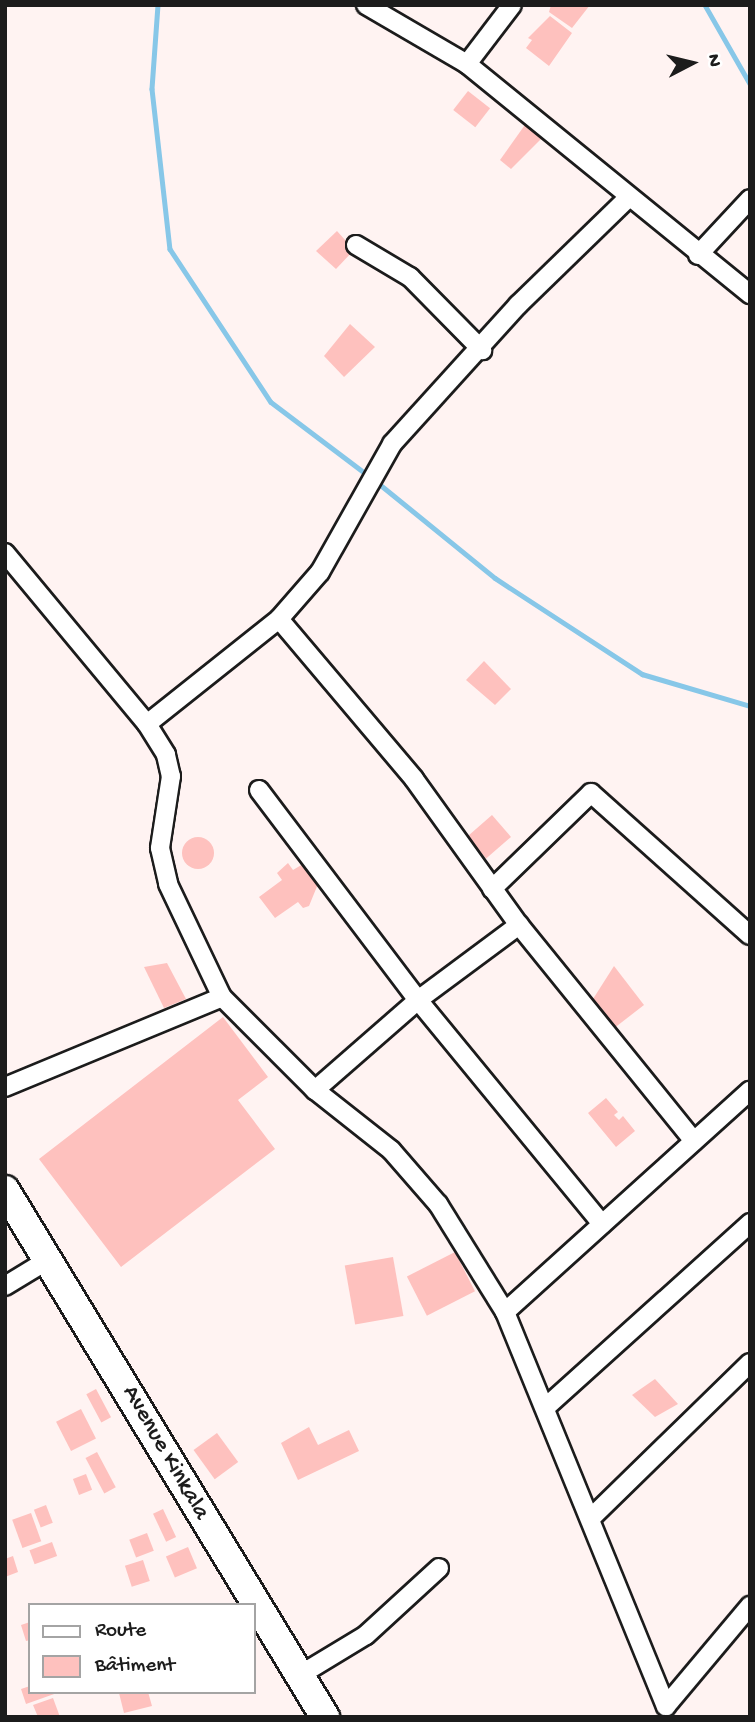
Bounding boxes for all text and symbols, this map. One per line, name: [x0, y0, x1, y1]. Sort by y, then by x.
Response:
north arrow: [657, 28, 727, 98]
text: N: [701, 53, 726, 68]
street label: Avenue Kinkala: [115, 1381, 215, 1525]
legend: [28, 1603, 256, 1694]
text: Route: [95, 1619, 146, 1644]
text: Bâtiment: [95, 1654, 175, 1679]

